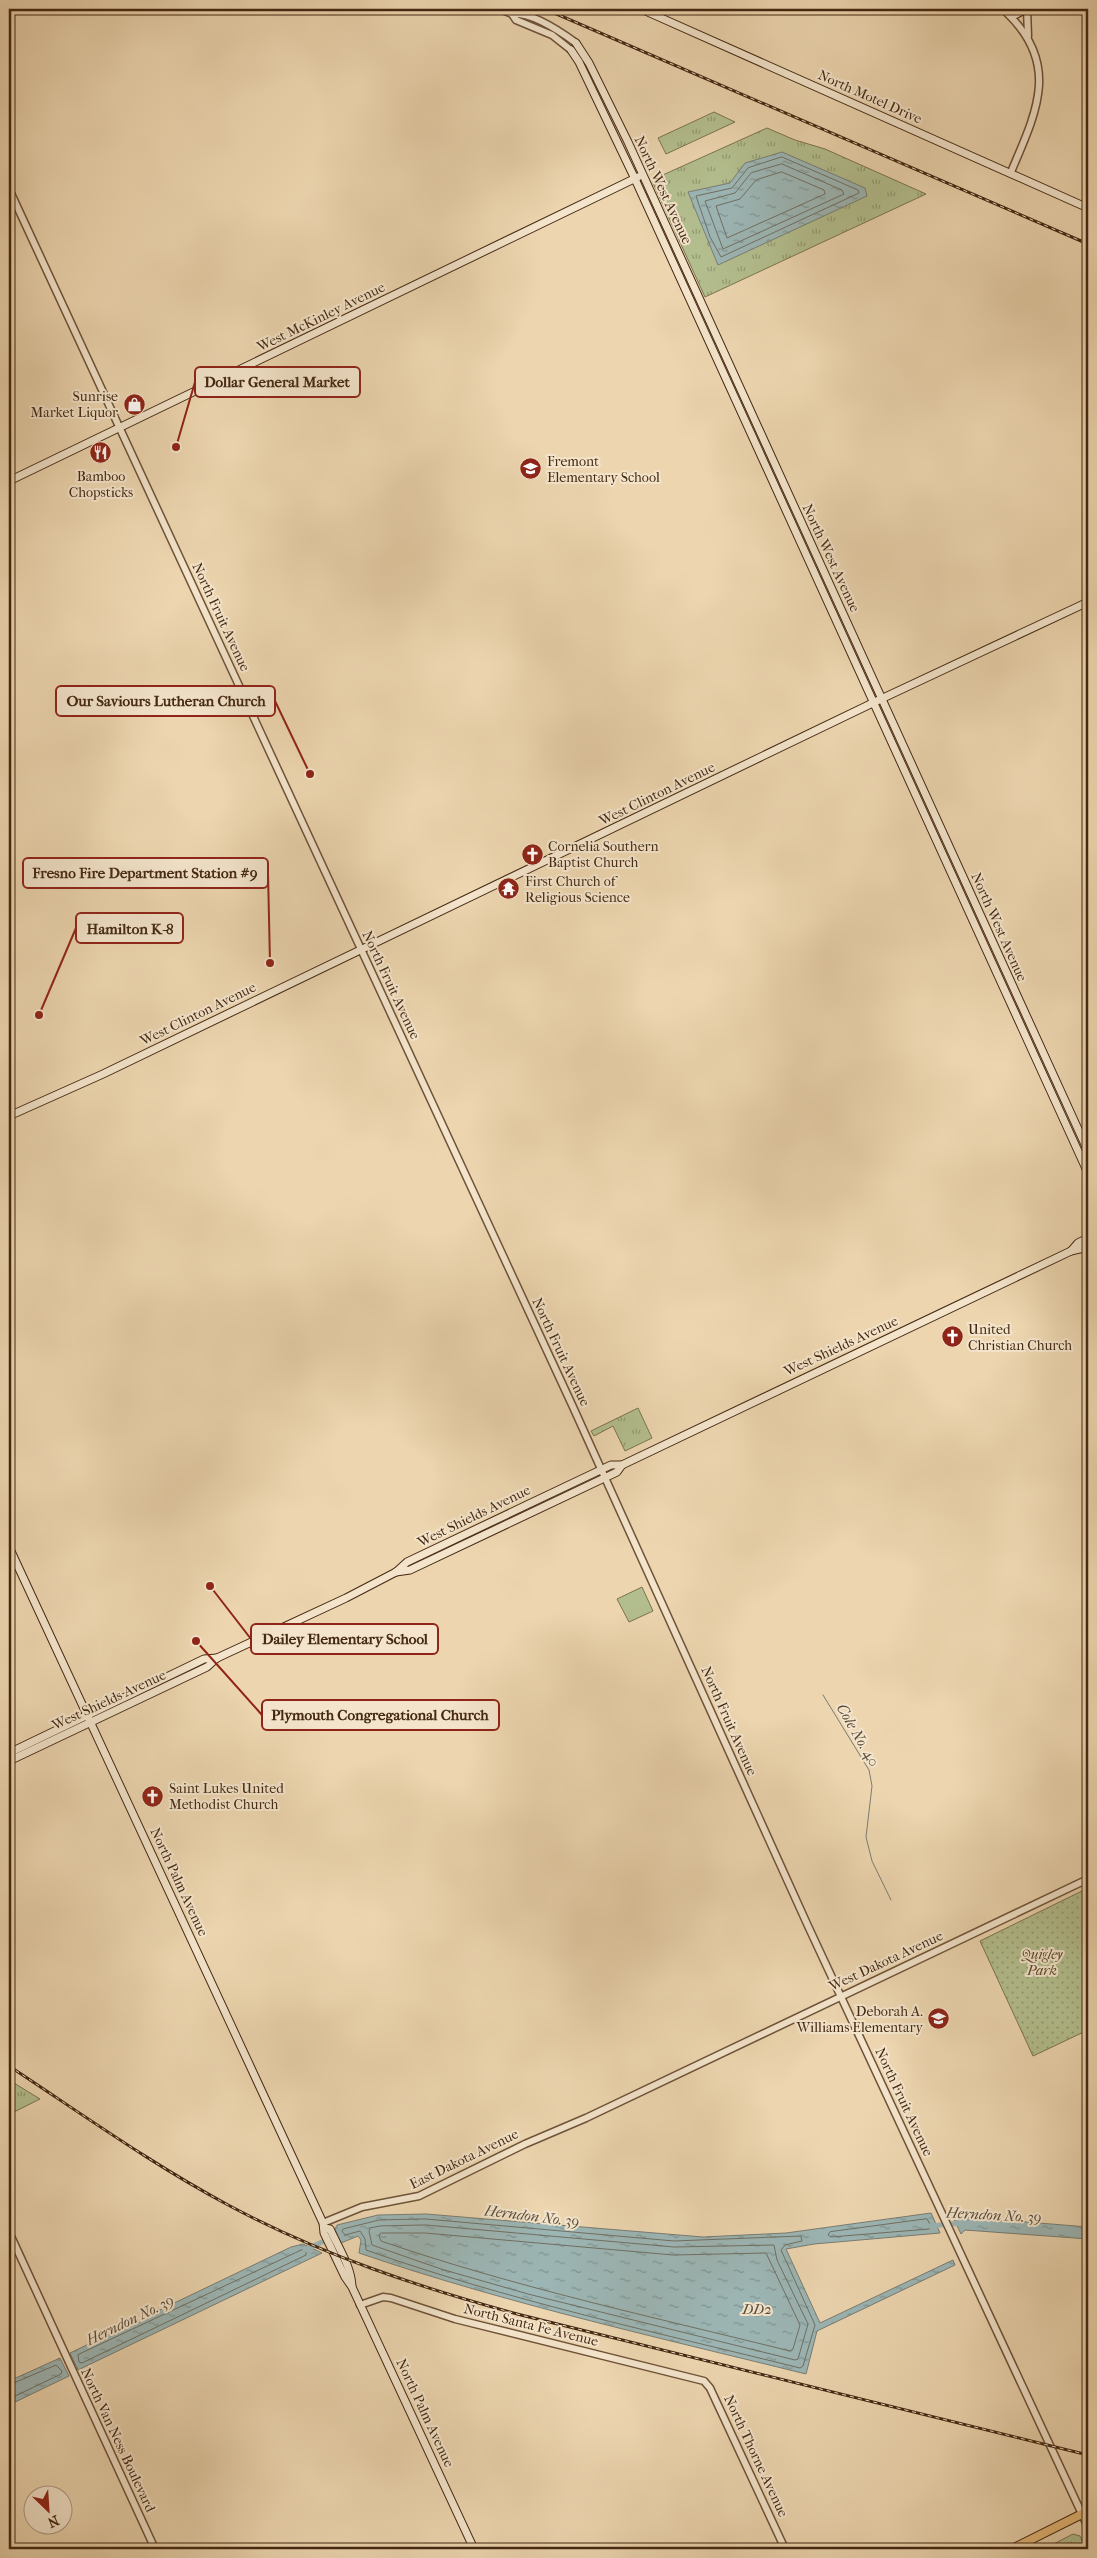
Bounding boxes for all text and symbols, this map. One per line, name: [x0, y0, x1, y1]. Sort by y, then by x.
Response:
street label: North Motel Drive: [815, 66, 925, 128]
street label: North West Avenue: [630, 133, 696, 247]
street label: West McKinley Avenue: [253, 279, 388, 356]
callout: Dollar General Market: [195, 367, 360, 397]
text: Dollar General Market: [204, 373, 351, 391]
place label: Sunrise Market Liquor: [30, 388, 118, 421]
shop icon: Sunrise Market Liquor: [122, 392, 146, 416]
restaurant icon: Bamboo Chopsticks: [89, 441, 113, 465]
place label: Fremont Elementary School: [547, 453, 660, 486]
school or university icon: Fremont Elementary School: [519, 457, 543, 481]
place label: Bamboo Chopsticks: [69, 468, 133, 501]
street label: North West Avenue: [798, 501, 864, 615]
street label: North Fruit Avenue: [188, 560, 254, 674]
callout: Our Saviours Lutheran Church: [56, 686, 275, 716]
text: Our Saviours Lutheran Church: [66, 692, 266, 710]
street label: West Clinton Avenue: [595, 759, 718, 830]
place label: Cornelia Southern Baptist Church: [548, 838, 659, 871]
church icon: Cornelia Southern Baptist Church: [520, 842, 544, 866]
callout: Fresno Fire Department Station #9: [23, 858, 268, 888]
text: Fresno Fire Department Station #9: [31, 864, 258, 882]
street label: North West Avenue: [967, 870, 1031, 984]
place label: First Church of Religious Science: [525, 873, 630, 906]
temple icon: First Church of Religious Science: [497, 877, 521, 901]
callout: Hamilton K-8: [76, 913, 183, 943]
text: Hamilton K-8: [87, 920, 174, 938]
street label: North Fruit Avenue: [358, 928, 424, 1042]
street label: West Clinton Avenue: [136, 979, 259, 1050]
street label: North Fruit Avenue: [528, 1295, 594, 1409]
street label: West Shields Avenue: [780, 1312, 901, 1380]
place label: United Christian Church: [968, 1321, 1072, 1354]
church icon: United Christian Church: [940, 1325, 964, 1349]
street label: West Shields Avenue: [414, 1481, 533, 1551]
callout: Dailey Elementary School: [251, 1624, 438, 1654]
text: Dailey Elementary School: [262, 1630, 429, 1648]
street label: North Fruit Avenue: [697, 1664, 761, 1778]
street label: West Shields Avenue: [48, 1666, 169, 1734]
callout: Plymouth Congregational Church: [262, 1700, 499, 1730]
water label: Cole No. 40: [833, 1700, 883, 1770]
text: Plymouth Congregational Church: [271, 1706, 489, 1724]
place label: Saint Lukes United Methodist Church: [169, 1780, 284, 1813]
church icon: Saint Lukes United Methodist Church: [141, 1784, 165, 1808]
street label: North Palm Avenue: [146, 1825, 212, 1939]
street label: West Dakota Avenue: [825, 1927, 946, 1995]
park label: Quigley Park: [1020, 1946, 1064, 1979]
place label: Deborah A. Williams Elementary: [795, 2003, 924, 2036]
school or university icon: Deborah A. Williams Elementary: [927, 2007, 951, 2031]
street label: North Fruit Avenue: [871, 2045, 937, 2159]
street label: East Dakota Avenue: [407, 2125, 521, 2193]
water label: Herndon No. 39: [482, 2201, 581, 2231]
water label: Herndon No. 39: [945, 2203, 1042, 2226]
water label: Herndon No. 39: [82, 2291, 177, 2349]
street label: North Santa Fe Avenue: [462, 2300, 600, 2350]
water label: DD2: [741, 2300, 772, 2318]
street label: North Palm Avenue: [392, 2356, 458, 2470]
street label: North Van Ness Boulevard: [77, 2365, 159, 2515]
street label: North Thorne Avenue: [720, 2392, 792, 2520]
north arrow: [22, 2486, 72, 2536]
text: N: [45, 2511, 62, 2531]

